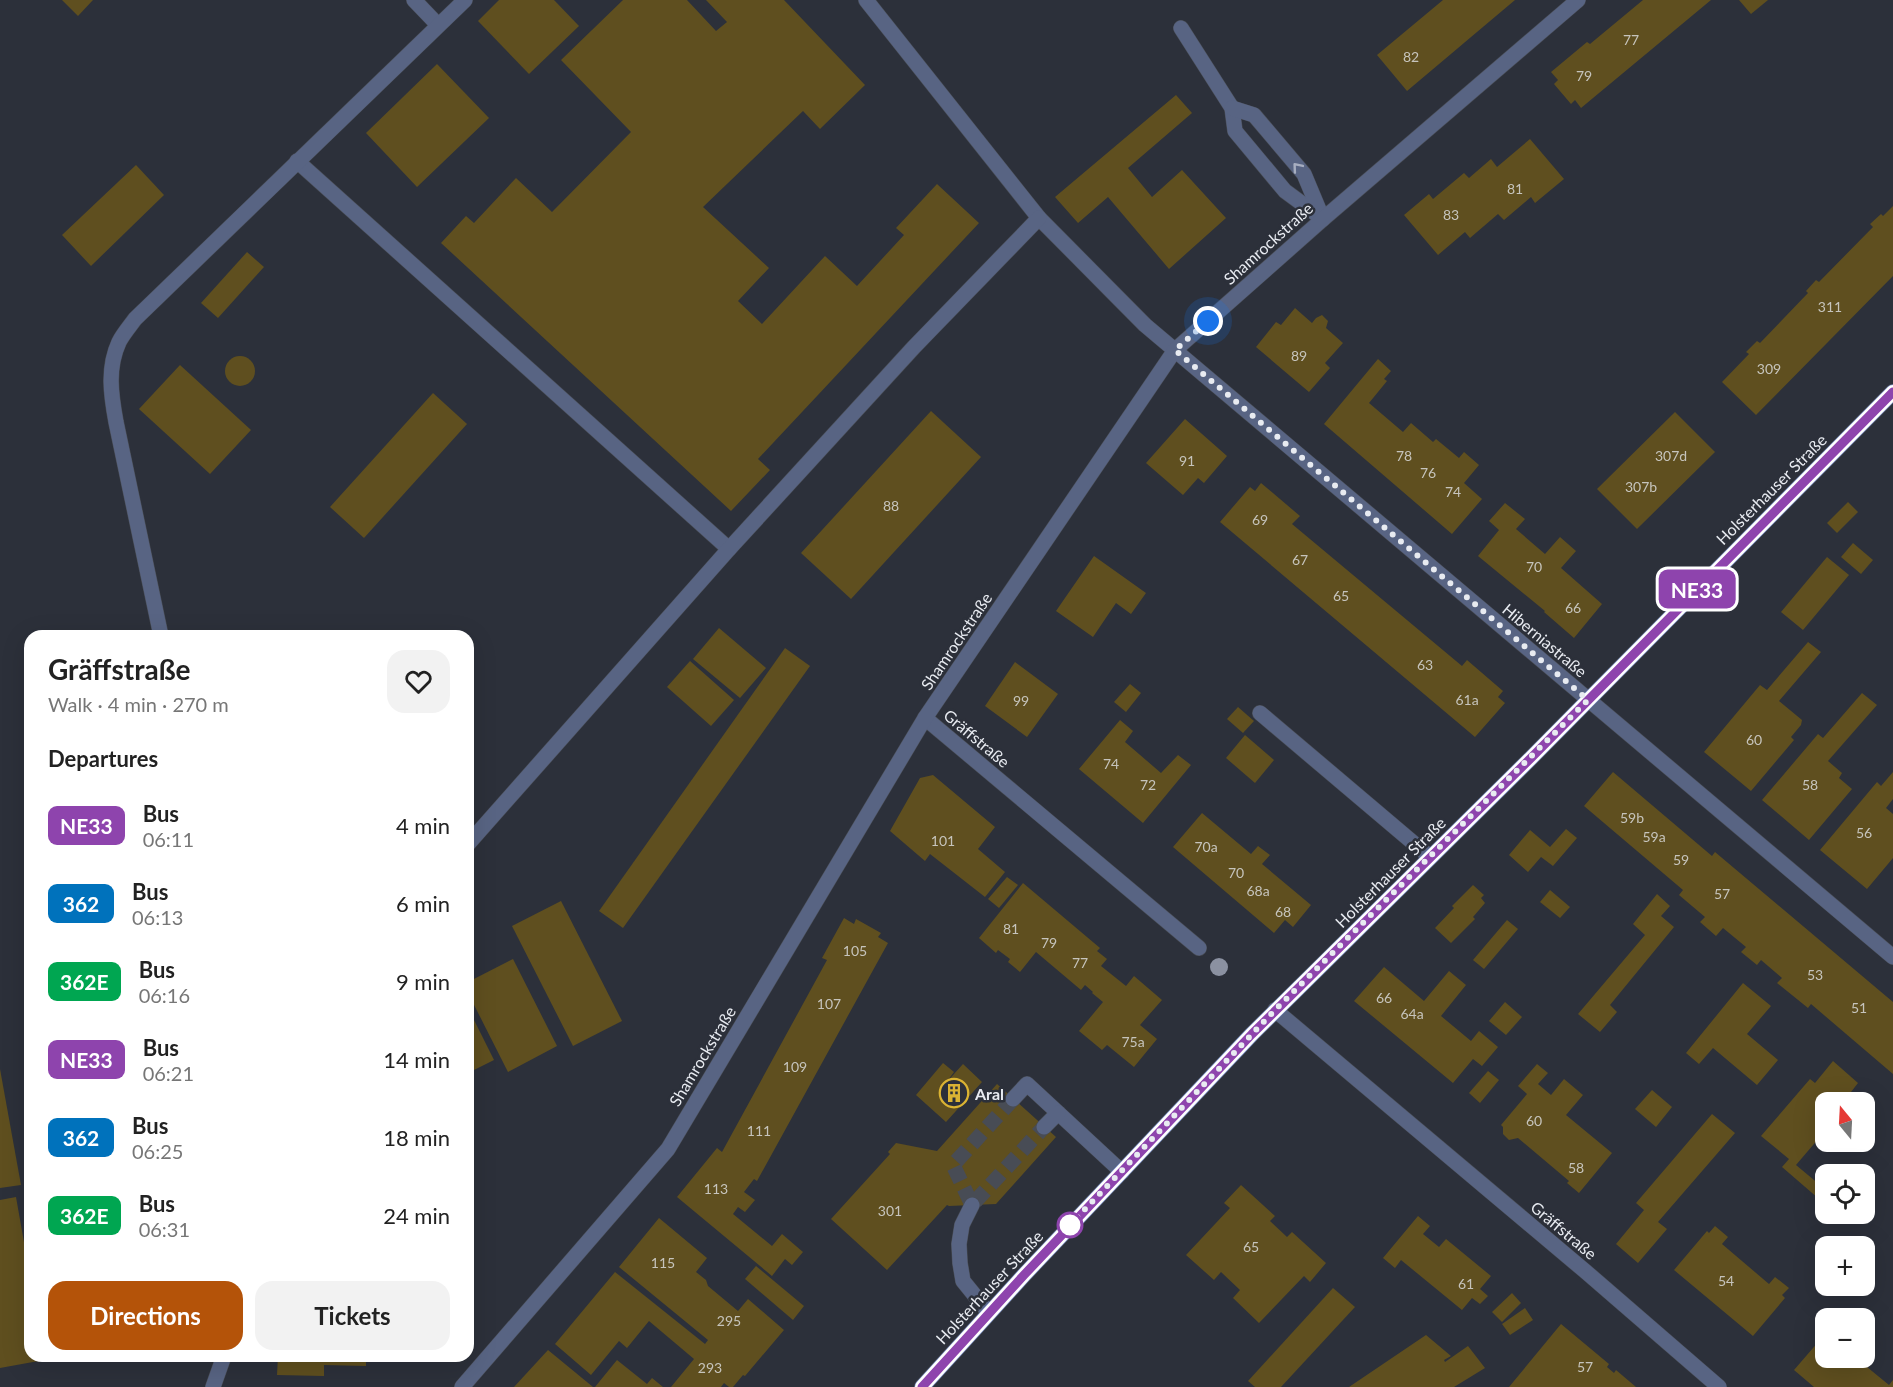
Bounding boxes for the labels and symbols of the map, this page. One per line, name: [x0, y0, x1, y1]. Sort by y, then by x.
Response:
house number: 77: [1623, 31, 1639, 48]
house number: 82: [1403, 48, 1419, 65]
house number: 79: [1576, 67, 1592, 84]
one-way arrow: [1293, 163, 1304, 174]
house number: 81: [1507, 180, 1523, 197]
street label: Shamrockstraße: [1220, 198, 1316, 288]
house number: 83: [1443, 206, 1459, 223]
house number: 311: [1818, 298, 1842, 315]
your location: [1193, 306, 1223, 336]
house number: 89: [1291, 347, 1307, 364]
house number: 309: [1757, 360, 1781, 377]
street label: Holsterhauser Straße: [1712, 430, 1830, 548]
house number: 78: [1396, 447, 1412, 464]
house number: 307d: [1655, 447, 1687, 464]
house number: 91: [1179, 452, 1195, 469]
house number: 76: [1420, 464, 1436, 481]
house number: 307b: [1625, 478, 1657, 495]
house number: 74: [1445, 483, 1461, 500]
house number: 88: [883, 497, 899, 514]
house number: 69: [1252, 511, 1268, 528]
house number: 67: [1292, 551, 1308, 568]
house number: 70: [1526, 558, 1542, 575]
line badge: NE33: [1655, 570, 1739, 608]
house number: 65: [1333, 587, 1349, 604]
street label: Shamrockstraße: [917, 589, 995, 693]
street label: Hiberniastraße: [1499, 599, 1591, 681]
house number: 66: [1565, 599, 1581, 616]
house number: 63: [1417, 656, 1433, 673]
house number: 61a: [1455, 691, 1479, 708]
house number: 99: [1013, 692, 1029, 709]
street label: Gräffstraße: [940, 705, 1014, 771]
house number: 60: [1746, 731, 1762, 748]
house number: 74: [1103, 755, 1119, 772]
house number: 72: [1140, 776, 1156, 793]
house number: 58: [1802, 776, 1818, 793]
house number: 59b: [1620, 809, 1644, 826]
street label: Holsterhauser Straße: [1331, 813, 1449, 931]
house number: 56: [1856, 824, 1872, 841]
house number: 59a: [1642, 828, 1666, 845]
house number: 101: [931, 832, 955, 849]
house number: 70a: [1194, 838, 1218, 855]
house number: 59: [1673, 851, 1689, 868]
house number: 70: [1228, 864, 1244, 881]
house number: 68a: [1246, 882, 1270, 899]
house number: 57: [1714, 885, 1730, 902]
house number: 68: [1275, 903, 1291, 920]
house number: 81: [1003, 920, 1019, 937]
house number: 79: [1041, 934, 1057, 951]
house number: 105: [843, 942, 867, 959]
house number: 77: [1072, 954, 1088, 971]
house number: 53: [1807, 966, 1823, 983]
house number: 66: [1376, 989, 1392, 1006]
house number: 107: [817, 995, 841, 1012]
house number: 51: [1851, 999, 1867, 1016]
street label: Shamrockstraße: [665, 1003, 739, 1109]
house number: 64a: [1400, 1005, 1424, 1022]
house number: 75a: [1121, 1033, 1145, 1050]
house number: 109: [783, 1058, 807, 1075]
building icon: Aral: [938, 1077, 970, 1109]
place label: Aral: [974, 1084, 1004, 1103]
north arrow: [1815, 1092, 1875, 1152]
house number: 60: [1526, 1112, 1542, 1129]
house number: 111: [747, 1122, 771, 1139]
house number: 58: [1568, 1159, 1584, 1176]
house number: 113: [704, 1180, 728, 1197]
street label: Gräffstraße: [1527, 1197, 1601, 1263]
house number: 301: [878, 1202, 902, 1219]
unlabelled marker: [1057, 1212, 1083, 1238]
street label: Holsterhauser Straße: [932, 1226, 1046, 1348]
house number: 65: [1243, 1238, 1259, 1255]
house number: 115: [651, 1254, 675, 1271]
house number: 54: [1718, 1272, 1734, 1289]
house number: 61: [1458, 1275, 1474, 1292]
house number: 295: [717, 1312, 741, 1329]
house number: 57: [1577, 1358, 1593, 1375]
house number: 293: [698, 1359, 722, 1376]

